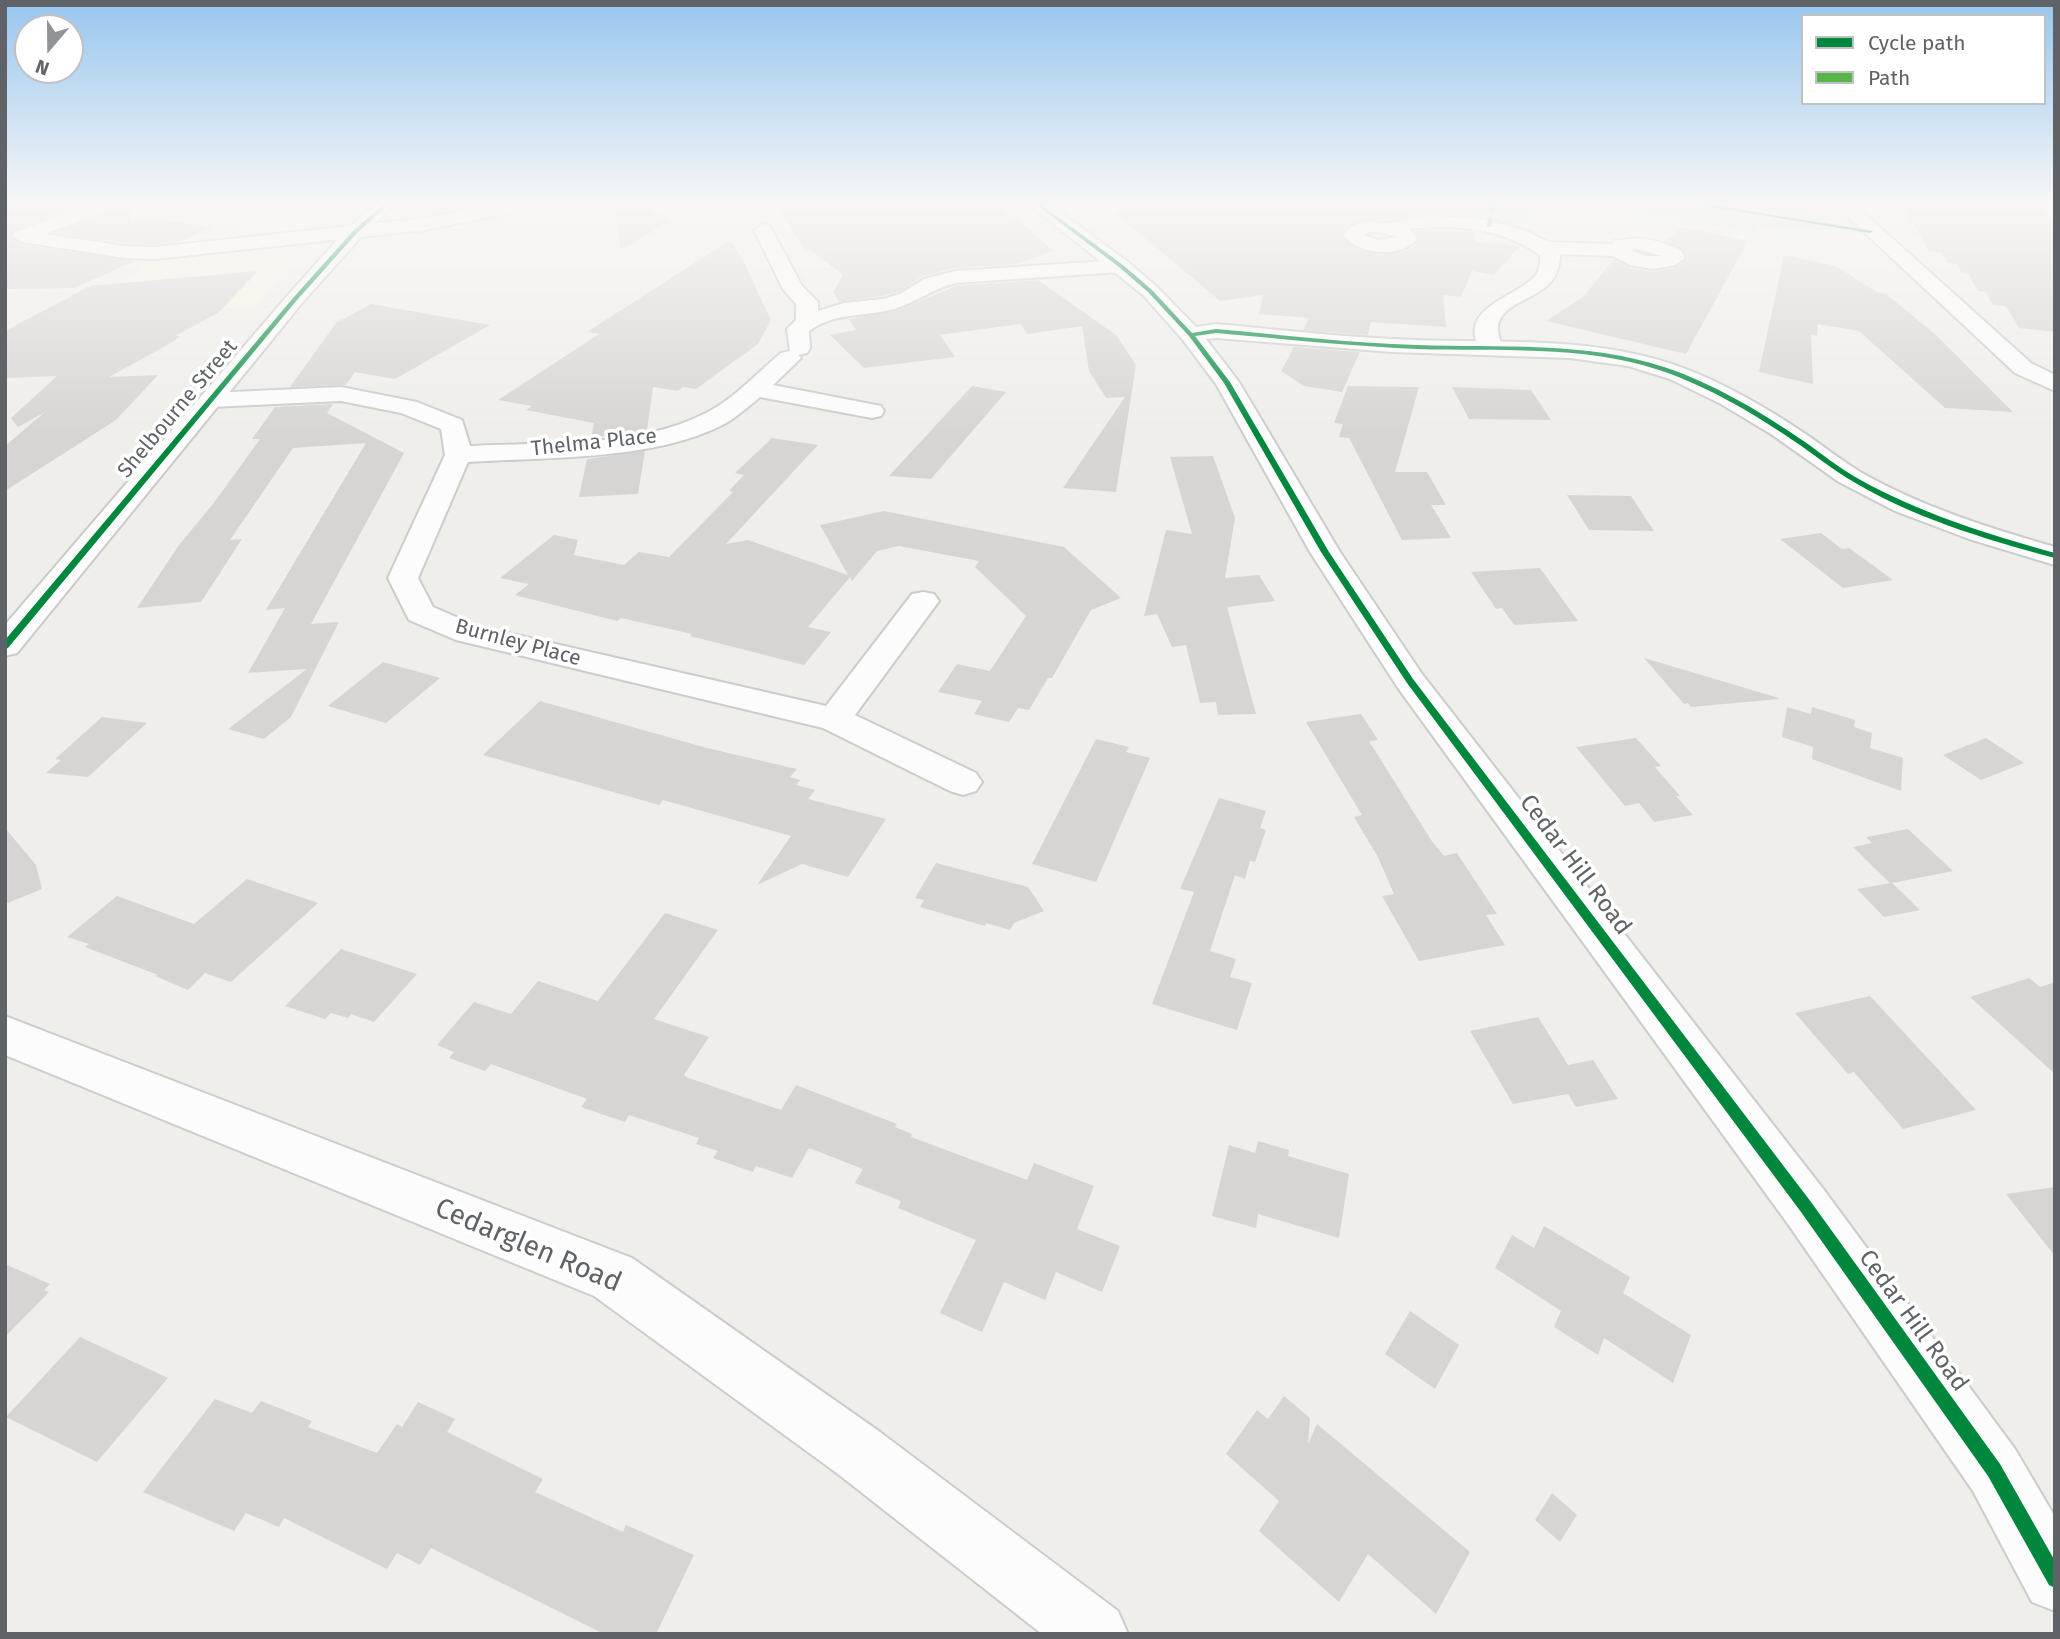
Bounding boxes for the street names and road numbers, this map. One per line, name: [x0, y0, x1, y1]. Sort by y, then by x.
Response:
street label: Shelbourne Street: [113, 335, 243, 483]
street label: Thelma Place: [530, 424, 658, 462]
street label: Burnley Place: [452, 614, 584, 672]
street label: Cedar Hill Road: [1513, 789, 1637, 941]
street label: Cedarglen Road: [430, 1192, 626, 1300]
street label: Cedar Hill Road: [1852, 1245, 1974, 1397]

